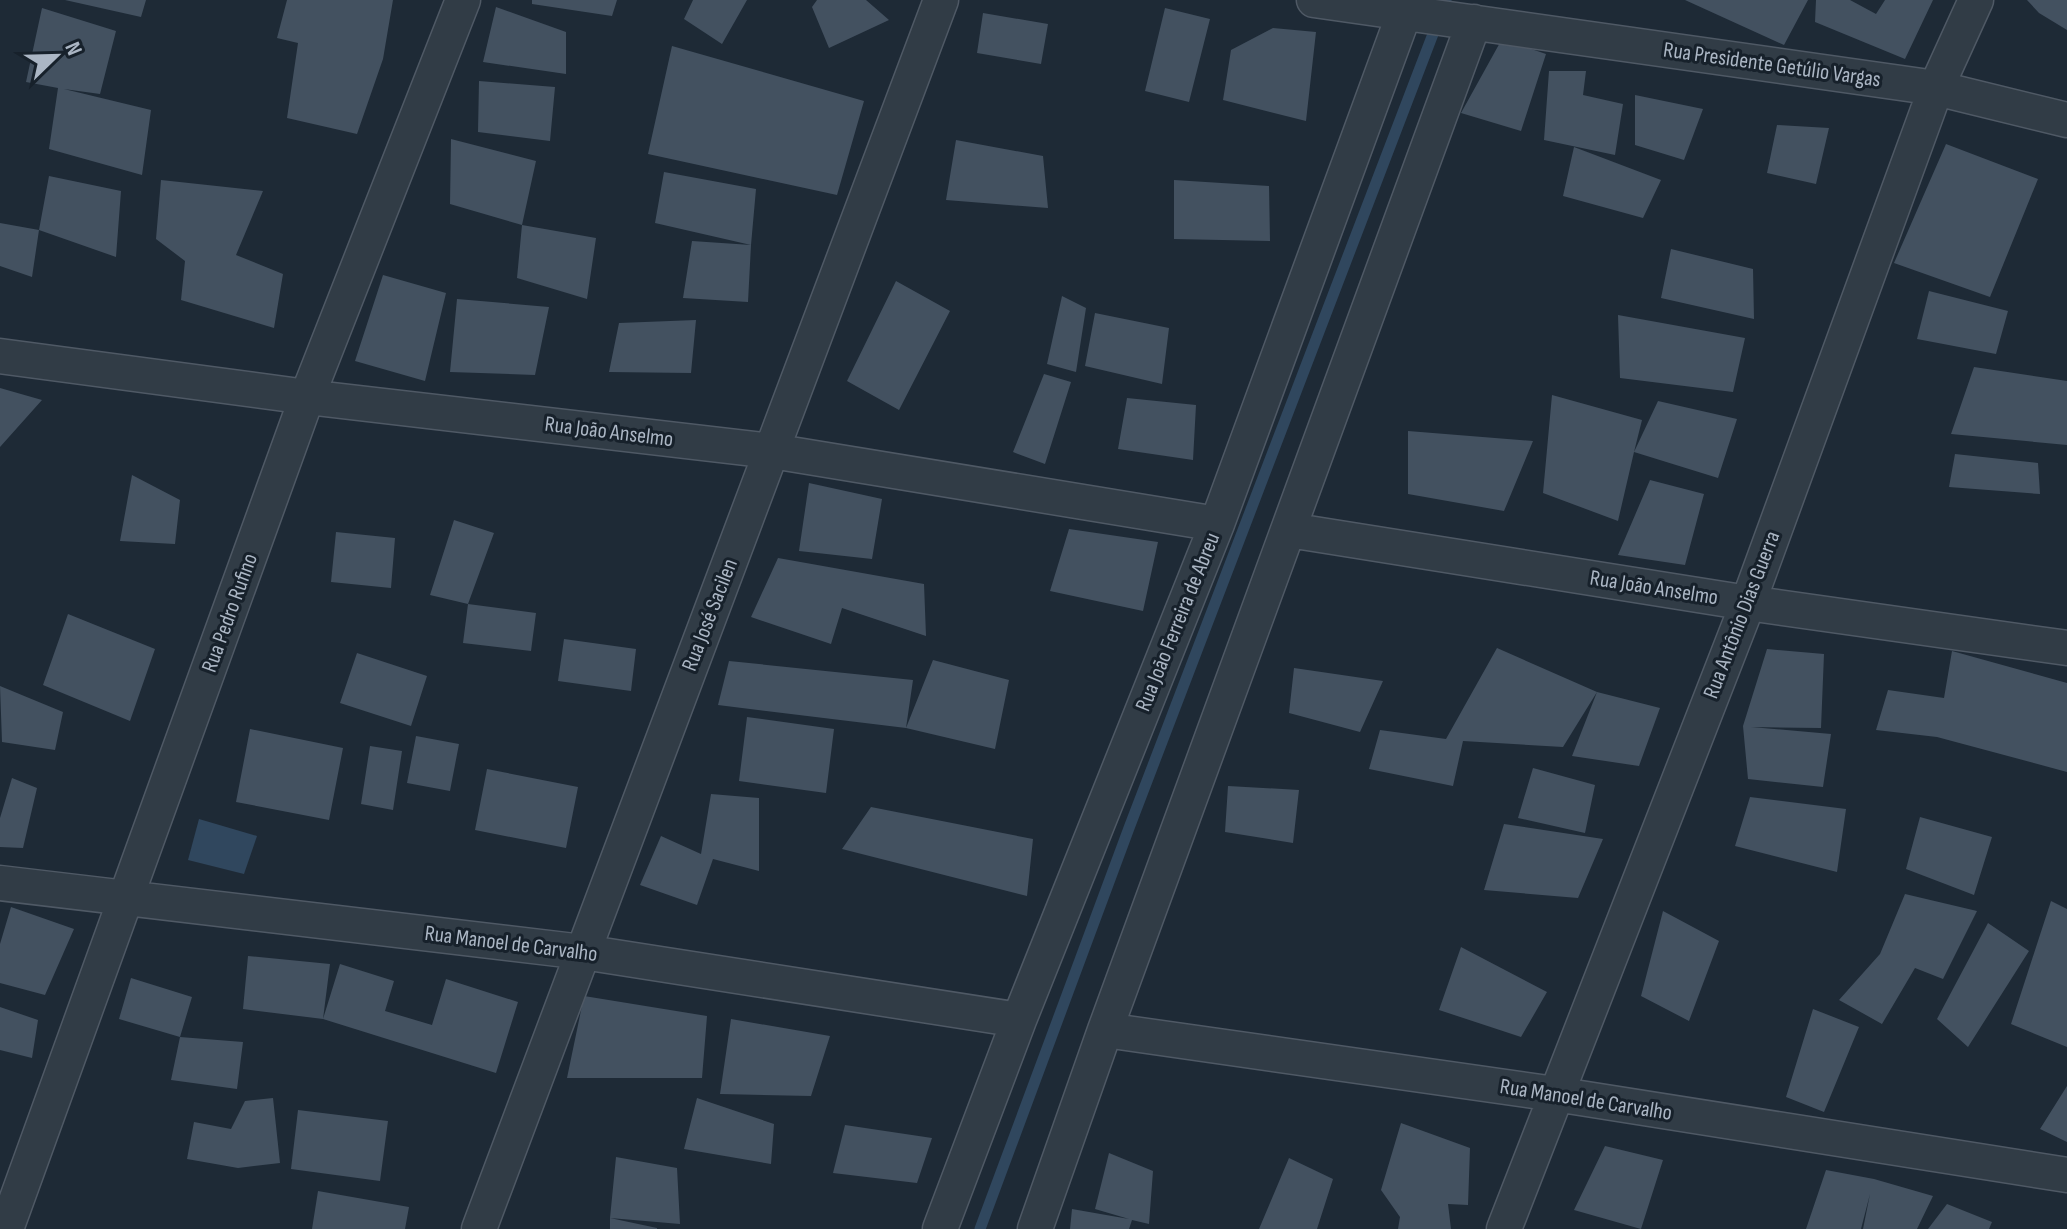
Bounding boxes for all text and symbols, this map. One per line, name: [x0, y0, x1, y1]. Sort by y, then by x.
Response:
north arrow: [16, 16, 96, 96]
street label: Rua Presidente Getúlio Vargas: [1662, 36, 1882, 94]
text: N: [58, 38, 88, 59]
street label: Rua João Anselmo: [543, 411, 675, 453]
street label: Rua Antônio Dias Guerra: [1698, 527, 1786, 703]
street label: Rua João Ferreira de Abreu: [1130, 529, 1226, 715]
street label: Rua Pedro Rufino: [196, 550, 264, 676]
street label: Rua José Sacilen: [676, 555, 744, 675]
street label: Rua João Anselmo: [1588, 565, 1720, 611]
street label: Rua Manoel de Carvalho: [423, 920, 599, 968]
street label: Rua Manoel de Carvalho: [1498, 1073, 1674, 1127]

